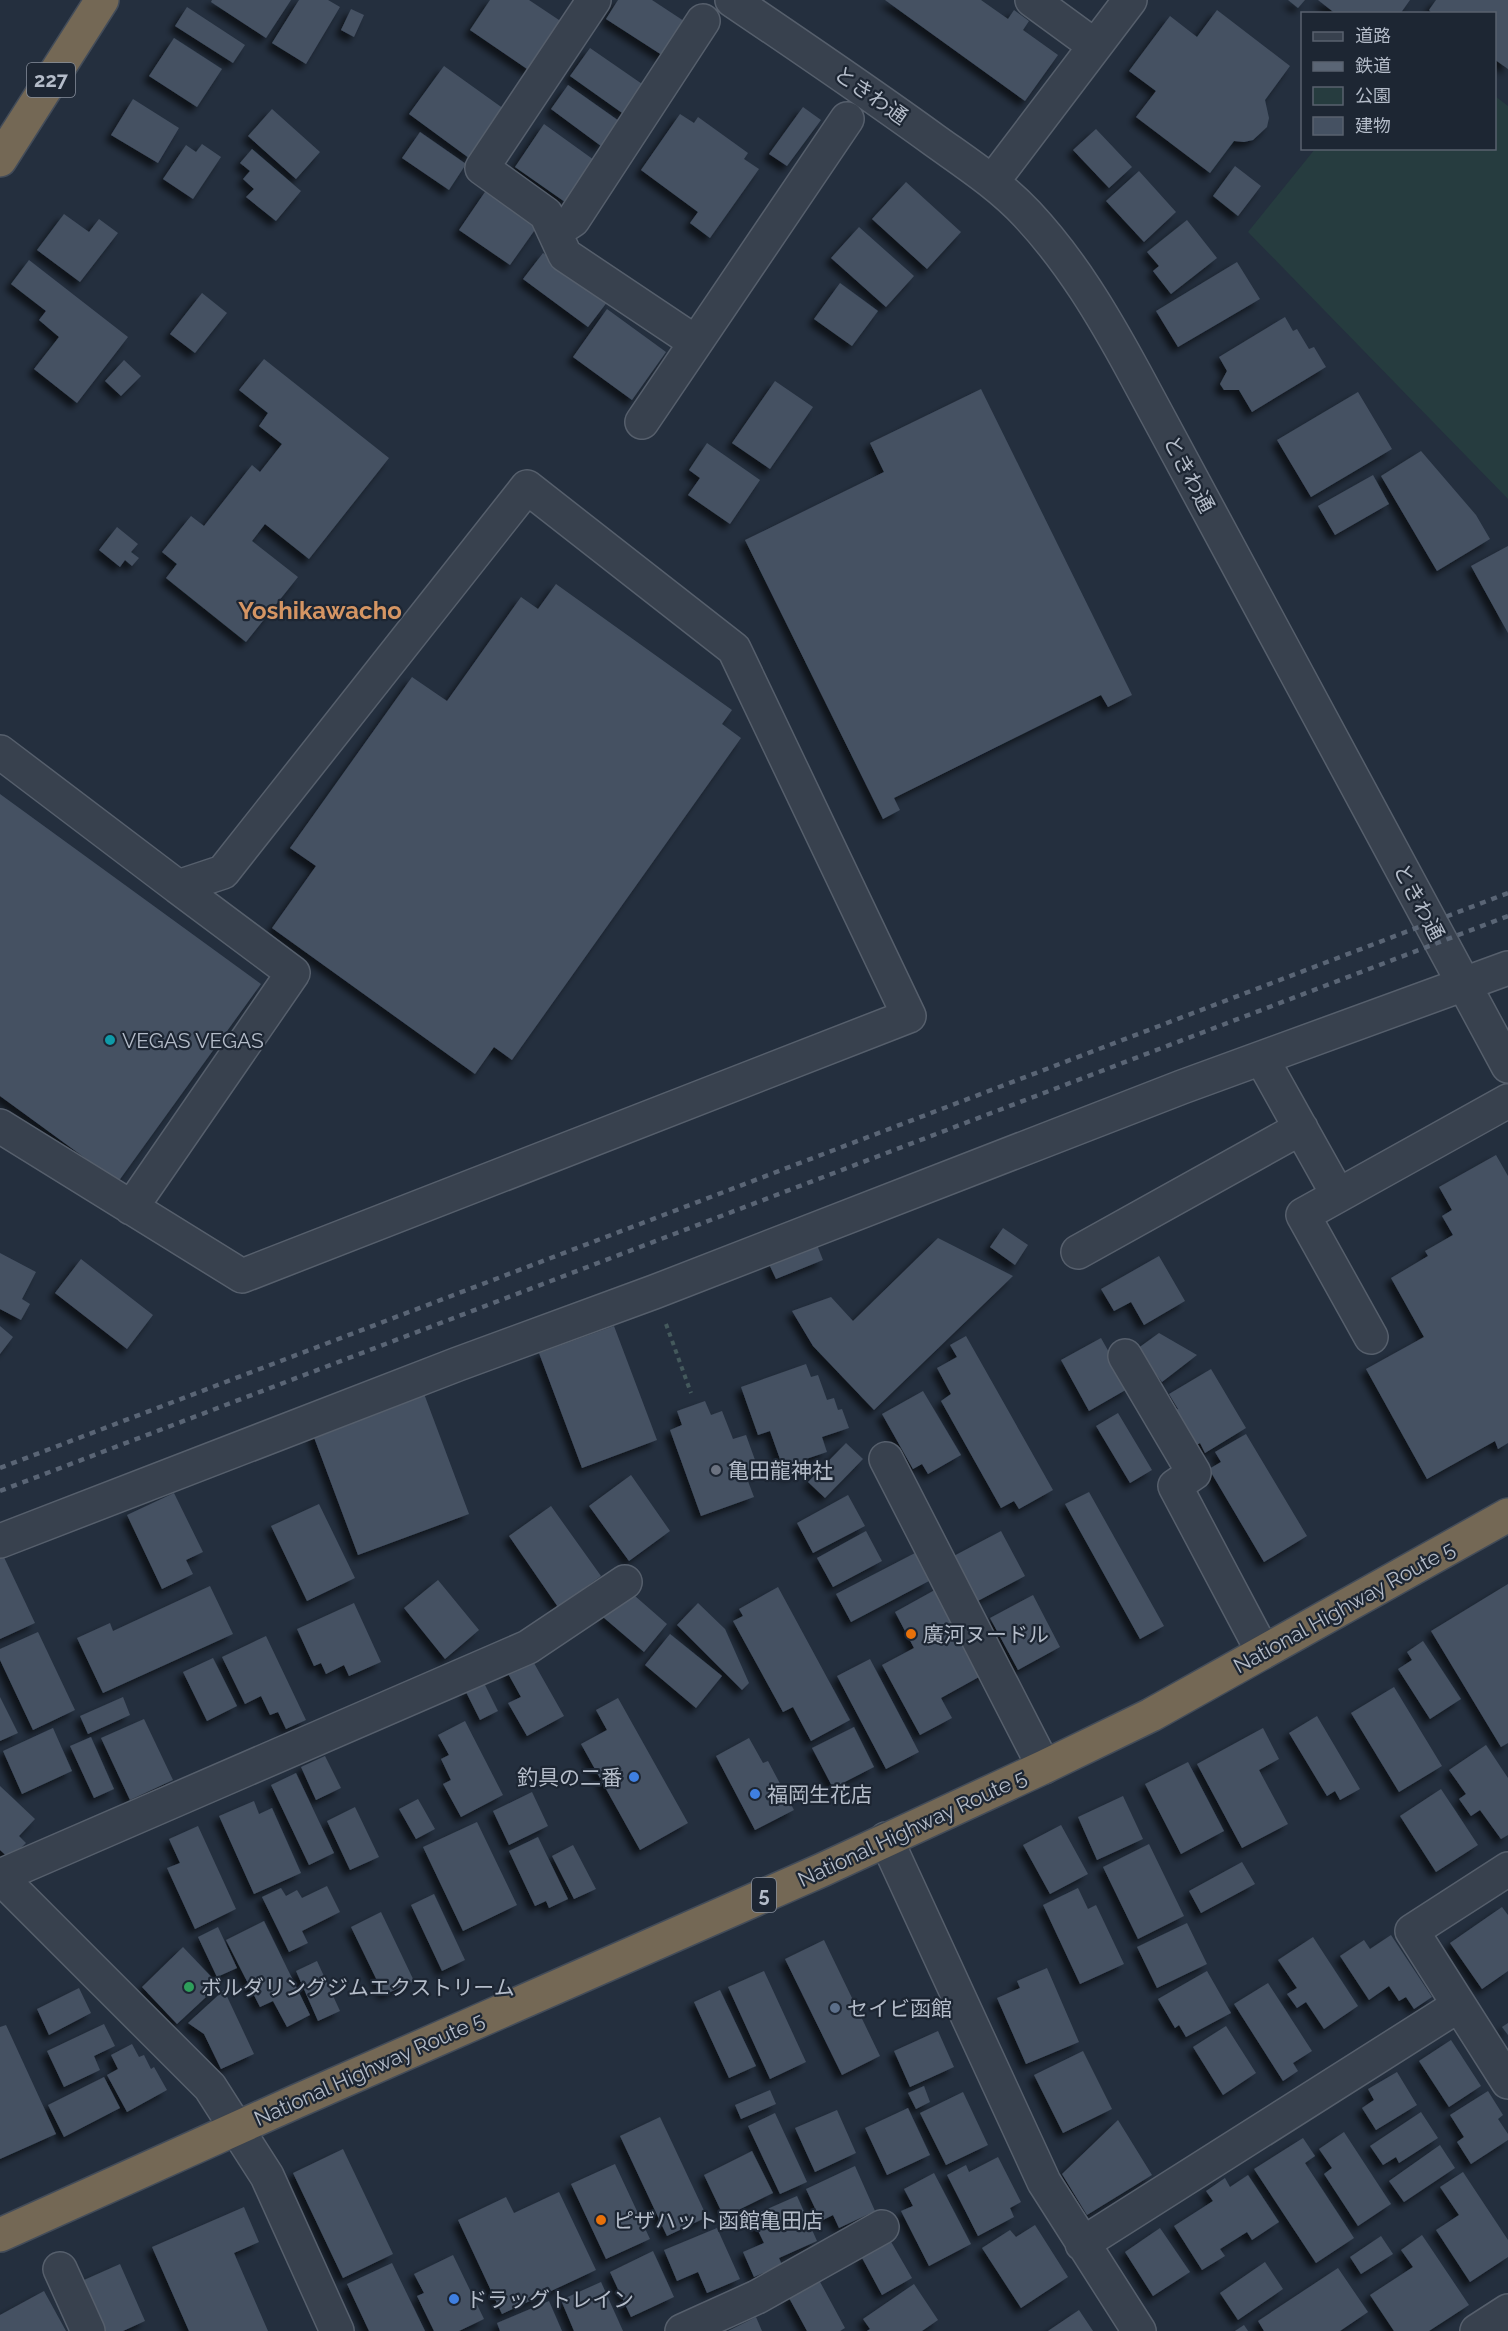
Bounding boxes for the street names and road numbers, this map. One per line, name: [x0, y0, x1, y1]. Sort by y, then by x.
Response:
street label: ときわ通: [829, 61, 913, 129]
road number: 227: [27, 63, 75, 97]
street label: ときわ通: [1158, 431, 1220, 517]
street label: ときわ通: [1388, 859, 1450, 945]
street label: National Highway Route 5: [1229, 1536, 1459, 1678]
street label: National Highway Route 5: [794, 1764, 1030, 1892]
road number: 5: [752, 1878, 776, 1912]
street label: National Highway Route 5: [250, 2007, 488, 2131]

